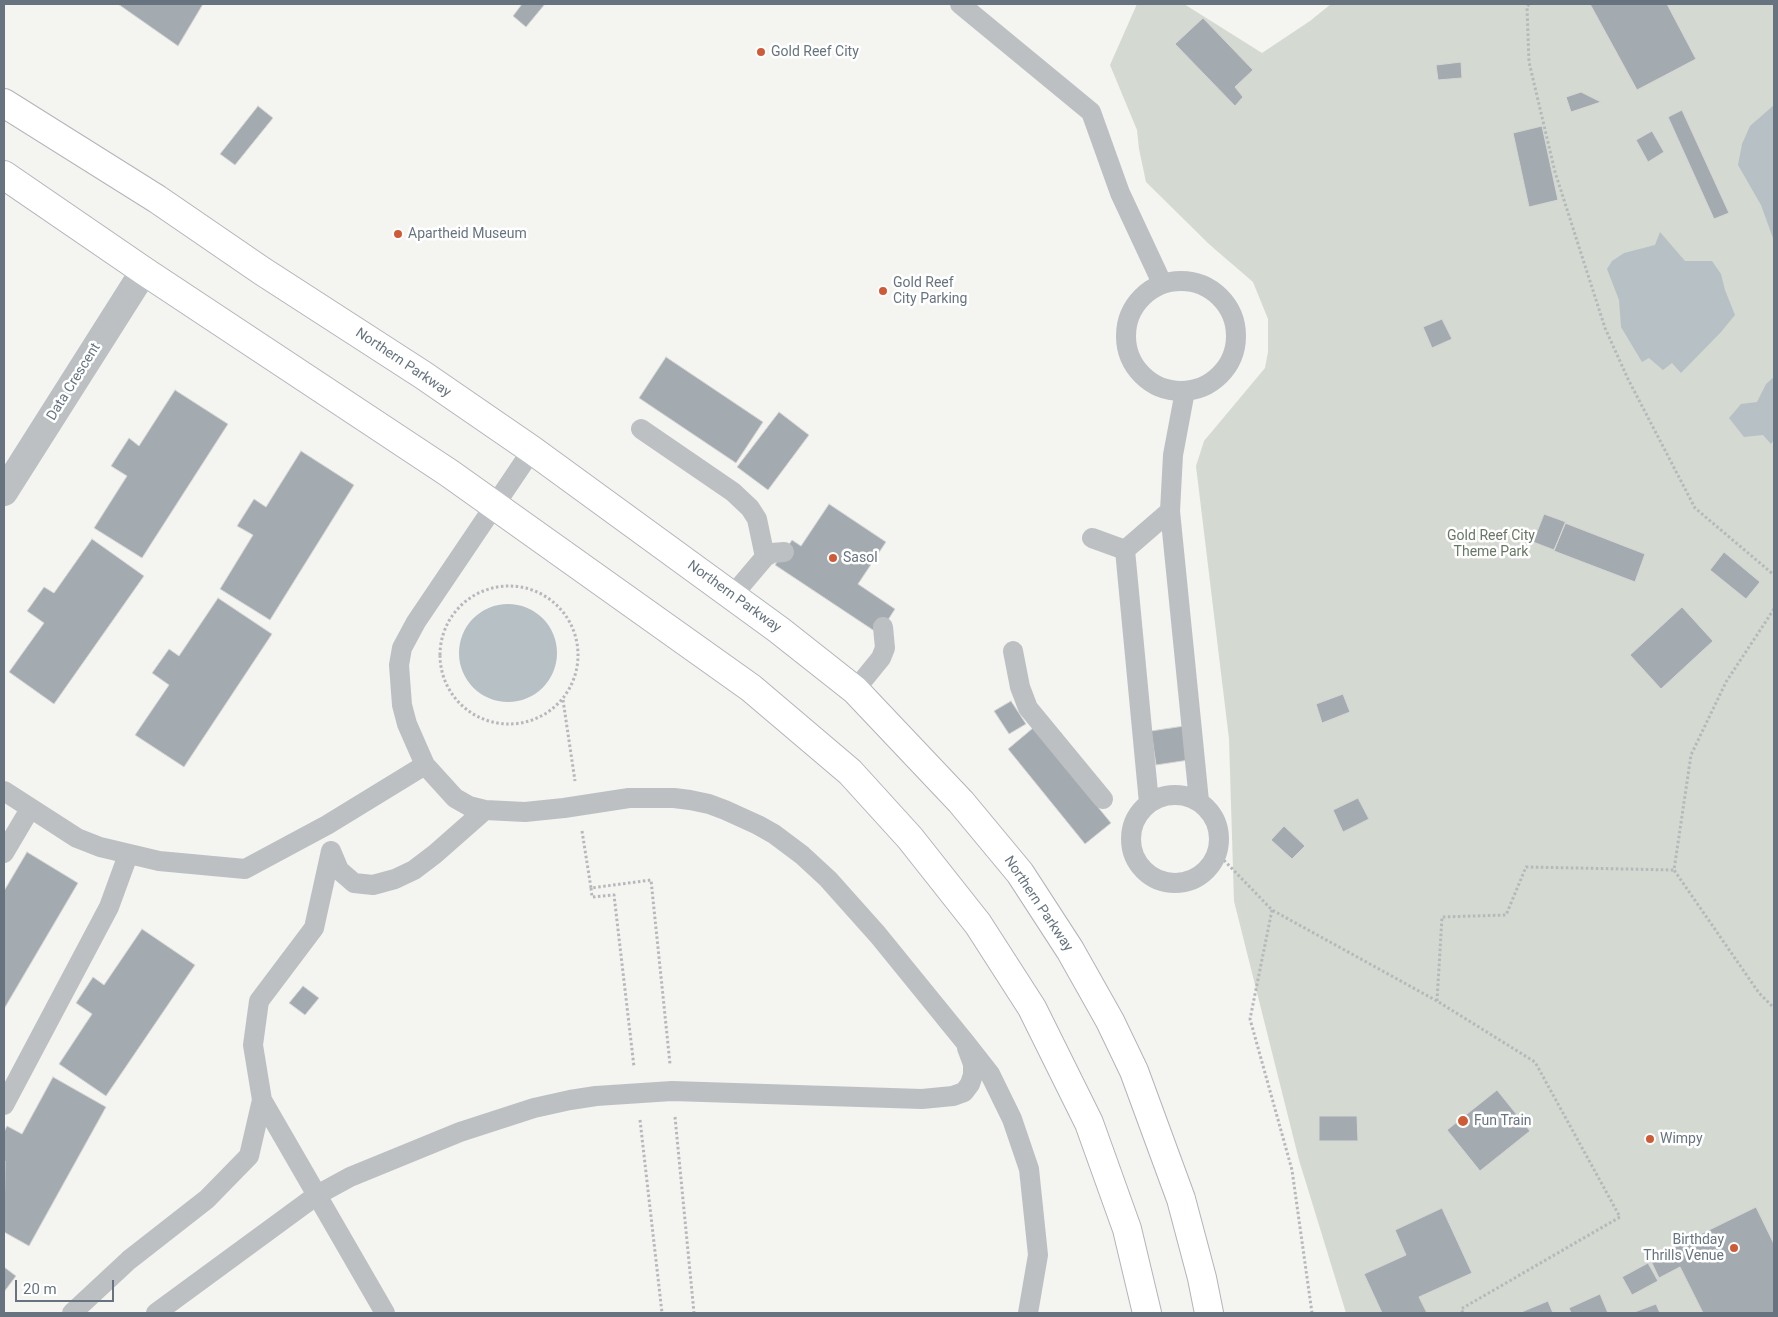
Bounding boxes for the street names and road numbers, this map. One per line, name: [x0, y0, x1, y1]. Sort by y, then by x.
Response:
street label: Northern Parkway: [352, 325, 454, 401]
street label: Data Crescent: [44, 340, 104, 424]
street label: Northern Parkway: [684, 557, 784, 637]
street label: Northern Parkway: [1000, 853, 1076, 955]

